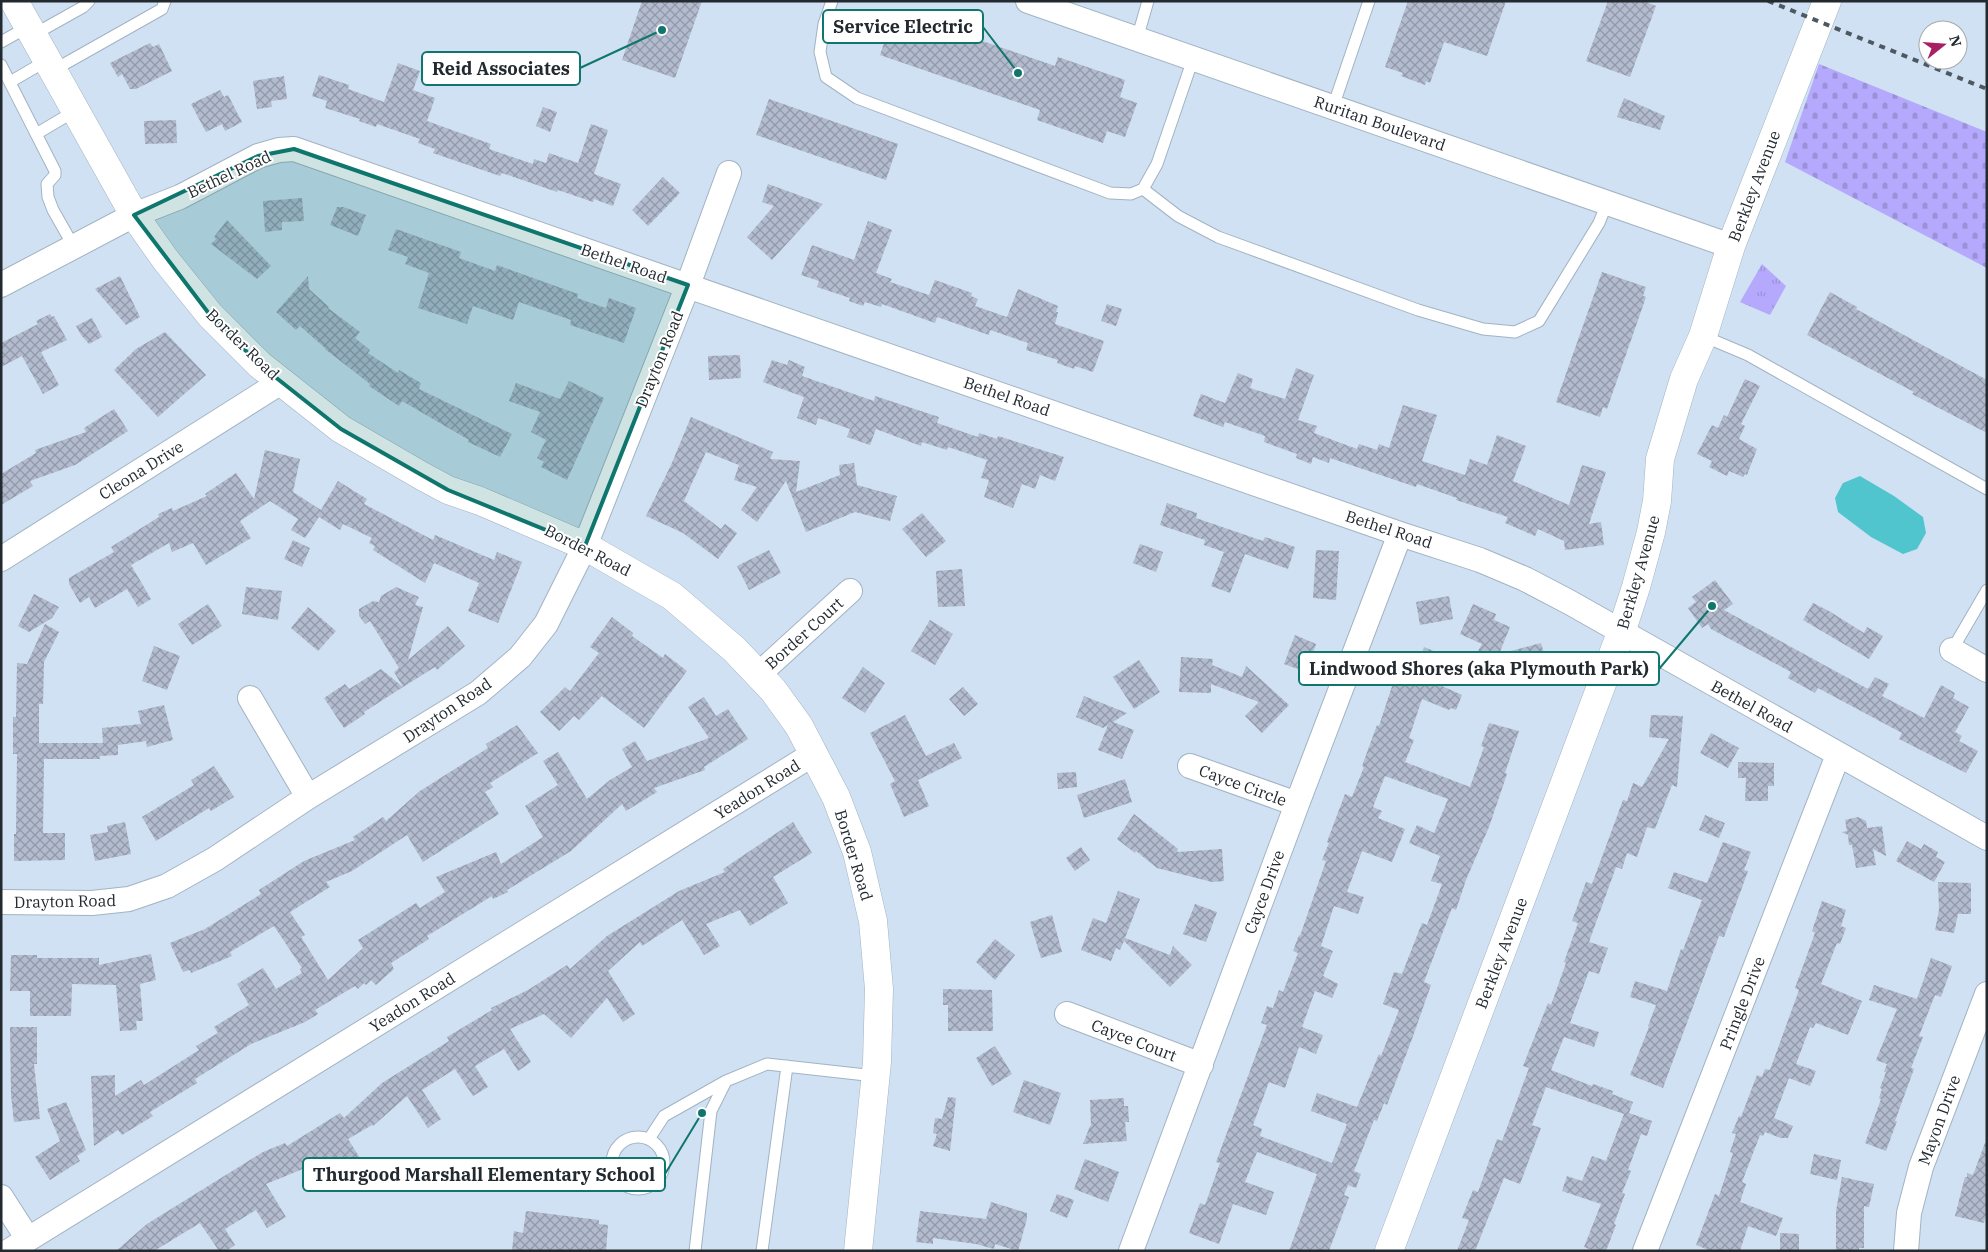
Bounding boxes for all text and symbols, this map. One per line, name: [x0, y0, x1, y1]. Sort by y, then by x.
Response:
callout: Service Electric: [823, 10, 983, 43]
text: Service Electric: [833, 15, 973, 38]
north arrow: [1918, 20, 1968, 70]
text: N: [1945, 33, 1966, 49]
callout: Reid Associates: [422, 52, 580, 85]
text: Reid Associates: [432, 57, 570, 80]
street label: Ruritan Boulevard: [1312, 91, 1449, 155]
street label: Berkley Avenue: [1724, 128, 1784, 244]
street label: Bethel Road: [184, 146, 274, 202]
street label: Bethel Road: [578, 239, 670, 287]
street label: Border Road: [202, 304, 284, 384]
street label: Drayton Road: [631, 308, 688, 410]
street label: Bethel Road: [961, 372, 1053, 420]
street label: Cleona Drive: [95, 436, 187, 504]
street label: Bethel Road: [1343, 506, 1435, 553]
street label: Berkley Avenue: [1612, 513, 1664, 631]
street label: Border Road: [542, 520, 635, 580]
street label: Border Court: [761, 593, 847, 673]
callout: Lindwood Shores (aka Plymouth Park): [1299, 652, 1659, 685]
text: Lindwood Shores (aka Plymouth Park): [1309, 657, 1649, 680]
street label: Drayton Road: [399, 673, 495, 747]
street label: Bethel Road: [1708, 675, 1797, 737]
street label: Yeadon Road: [710, 755, 804, 823]
street label: Cayce Circle: [1196, 760, 1290, 810]
street label: Border Road: [831, 807, 877, 903]
street label: Cayce Drive: [1240, 847, 1288, 937]
street label: Drayton Road: [14, 890, 117, 912]
street label: Berkley Avenue: [1471, 895, 1531, 1011]
street label: Pringle Drive: [1715, 953, 1769, 1053]
street label: Yeadon Road: [365, 968, 459, 1036]
street label: Cayce Court: [1089, 1015, 1180, 1066]
street label: Mayon Drive: [1913, 1072, 1965, 1168]
callout: Thurgood Marshall Elementary School: [303, 1158, 665, 1191]
text: Thurgood Marshall Elementary School: [313, 1163, 655, 1186]

